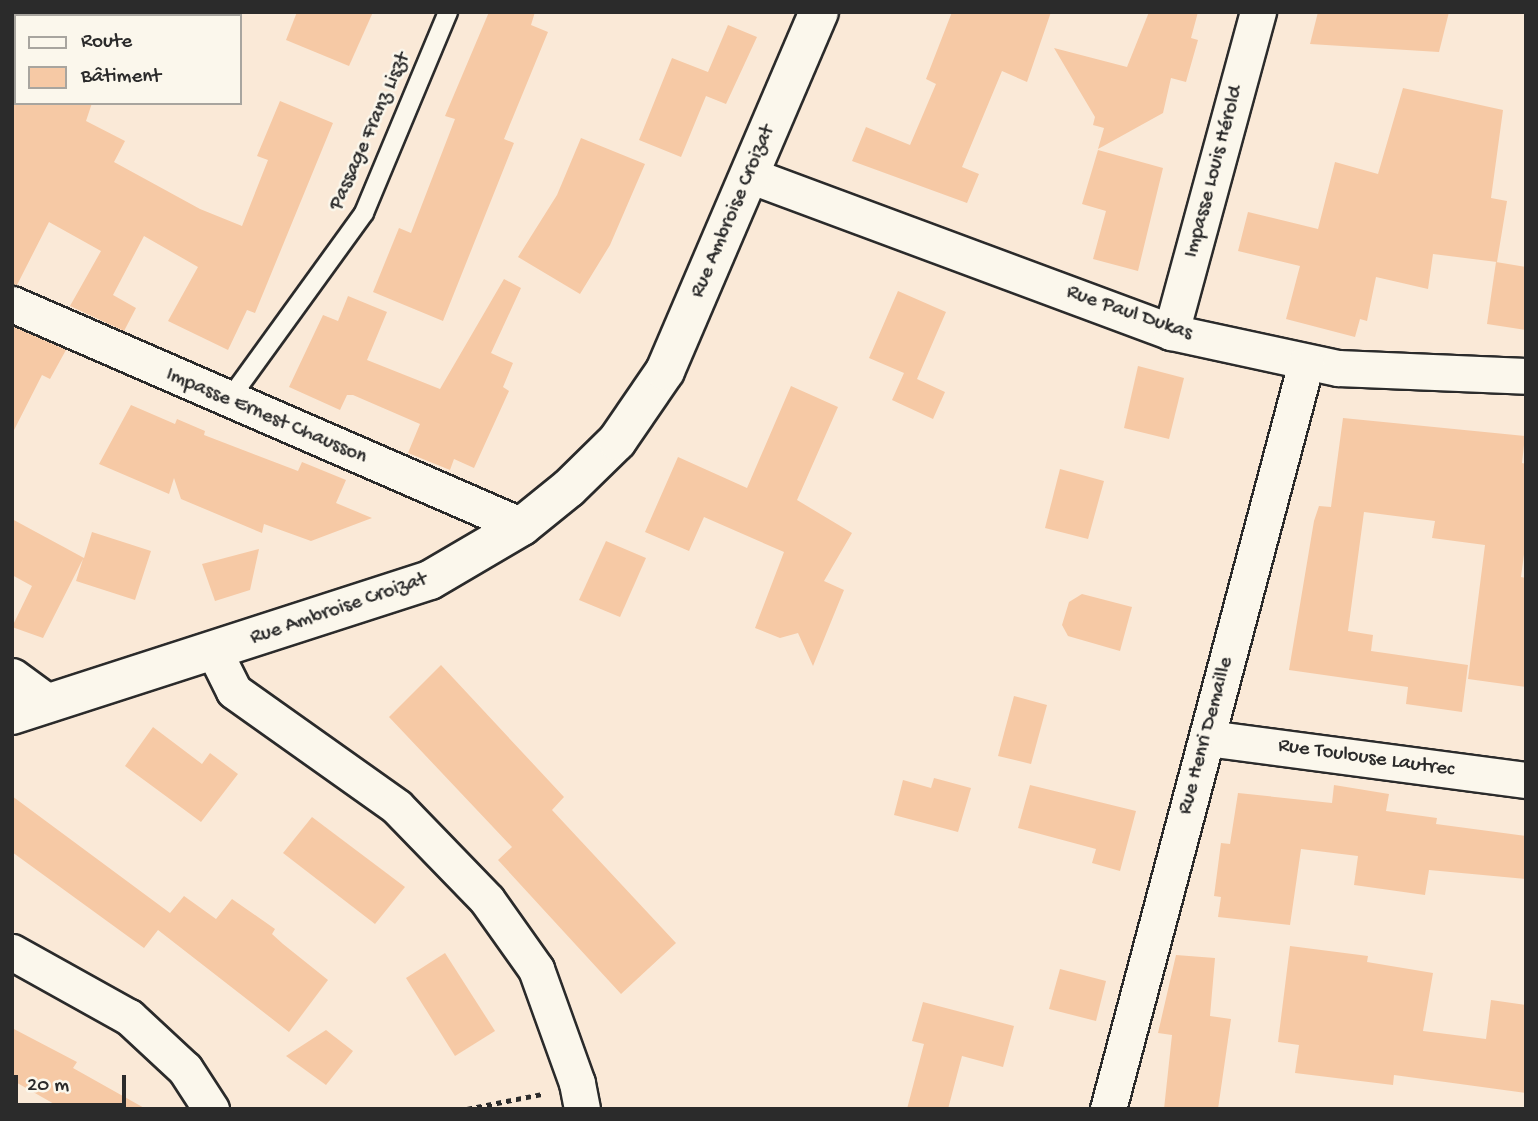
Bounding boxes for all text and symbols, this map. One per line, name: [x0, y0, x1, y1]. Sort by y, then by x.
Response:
legend: [14, 14, 242, 105]
text: Route: [81, 30, 132, 55]
street label: Passage Franz Liszt: [325, 49, 417, 215]
text: Bâtiment: [81, 65, 161, 90]
street label: Impasse Louis Hérold: [1180, 83, 1250, 261]
street label: Rue Ambroise Croizat: [686, 122, 782, 302]
street label: Rue Paul Dukas: [1063, 281, 1195, 347]
street label: Impasse Ernest Chausson: [162, 363, 370, 471]
street label: Rue Ambroise Croizat: [247, 568, 431, 652]
street label: Rue Henri Demaille: [1174, 654, 1240, 818]
street label: Rue Toulouse Lautrec: [1276, 734, 1456, 784]
scale bar: [18, 1062, 130, 1106]
text: 20 m: [27, 1074, 69, 1099]

